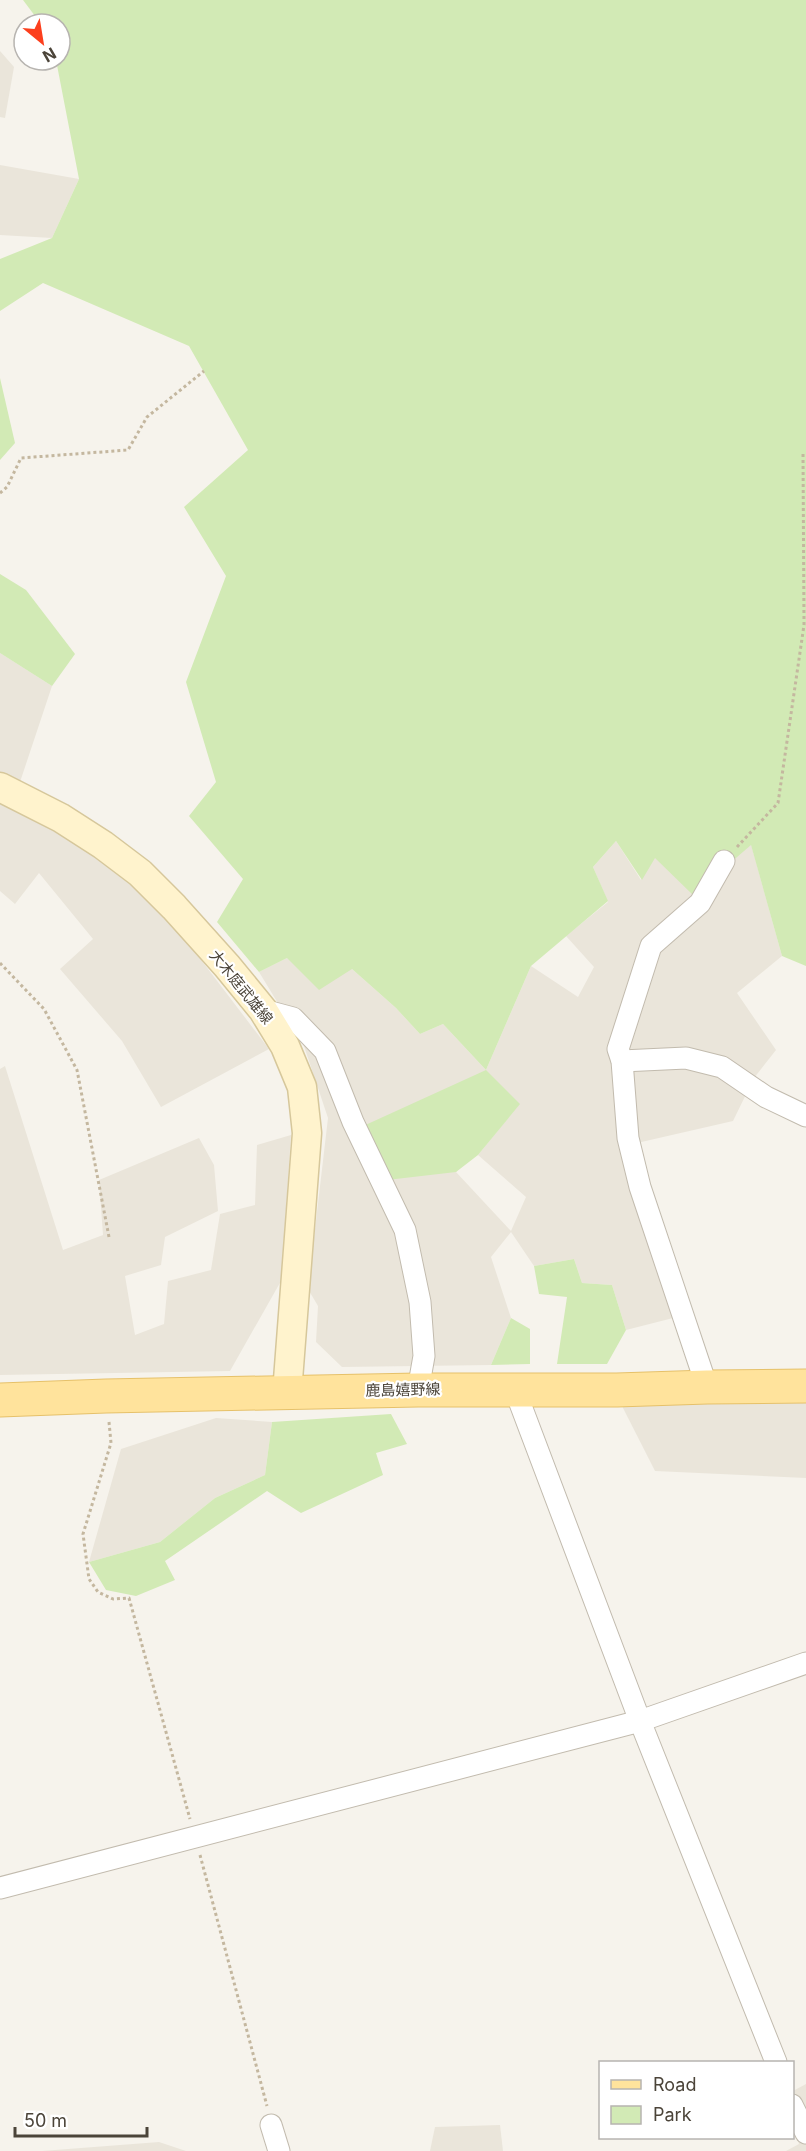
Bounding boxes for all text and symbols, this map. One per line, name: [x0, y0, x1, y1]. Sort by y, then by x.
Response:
north arrow: [12, 12, 72, 72]
text: N: [39, 43, 60, 67]
street label: 大木庭武雄線: [206, 946, 277, 1028]
street label: 鹿島嬉野線: [365, 1379, 441, 1400]
legend: [599, 2061, 794, 2139]
text: Road: [653, 2074, 696, 2095]
scale bar: [15, 2100, 147, 2138]
text: Park: [653, 2104, 692, 2125]
text: 50 m: [24, 2110, 67, 2131]

